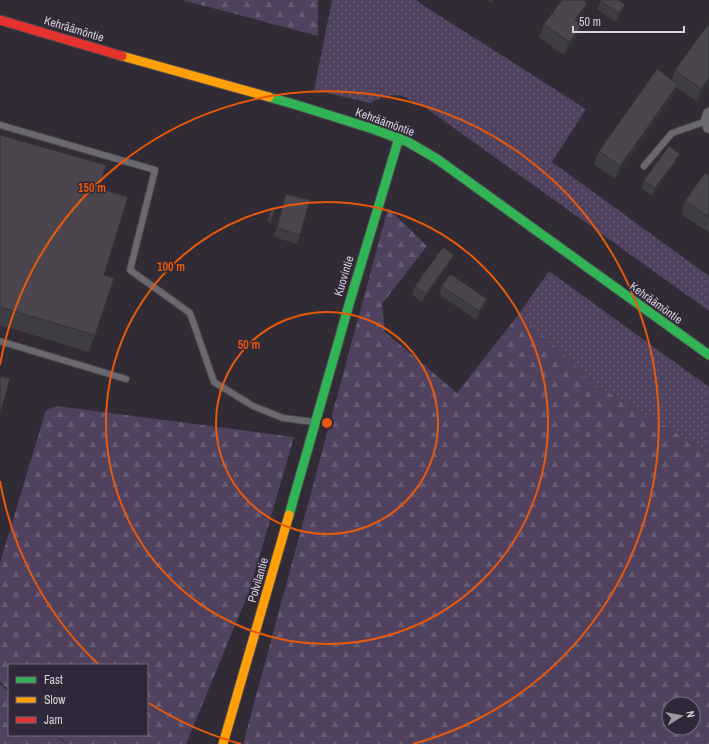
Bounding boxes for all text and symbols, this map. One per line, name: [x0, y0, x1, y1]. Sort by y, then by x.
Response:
scale bar: [573, 8, 684, 34]
street label: Kehräämöntie: [42, 12, 106, 46]
text: 50 m: [579, 14, 601, 30]
street label: Kehräämöntie: [353, 104, 417, 140]
text: 150 m: [78, 180, 106, 196]
street label: Kuovintie: [330, 254, 358, 298]
text: 100 m: [157, 259, 185, 275]
street label: Kehräämöntie: [626, 278, 686, 328]
text: 50 m: [238, 337, 260, 353]
centre of rings: [320, 416, 334, 430]
street label: Polvilantie: [244, 556, 272, 604]
legend: [8, 664, 148, 736]
text: Fast: [44, 672, 63, 688]
text: Slow: [44, 692, 66, 708]
north arrow: [661, 696, 701, 736]
text: N: [683, 710, 698, 719]
text: Jam: [44, 712, 63, 728]

